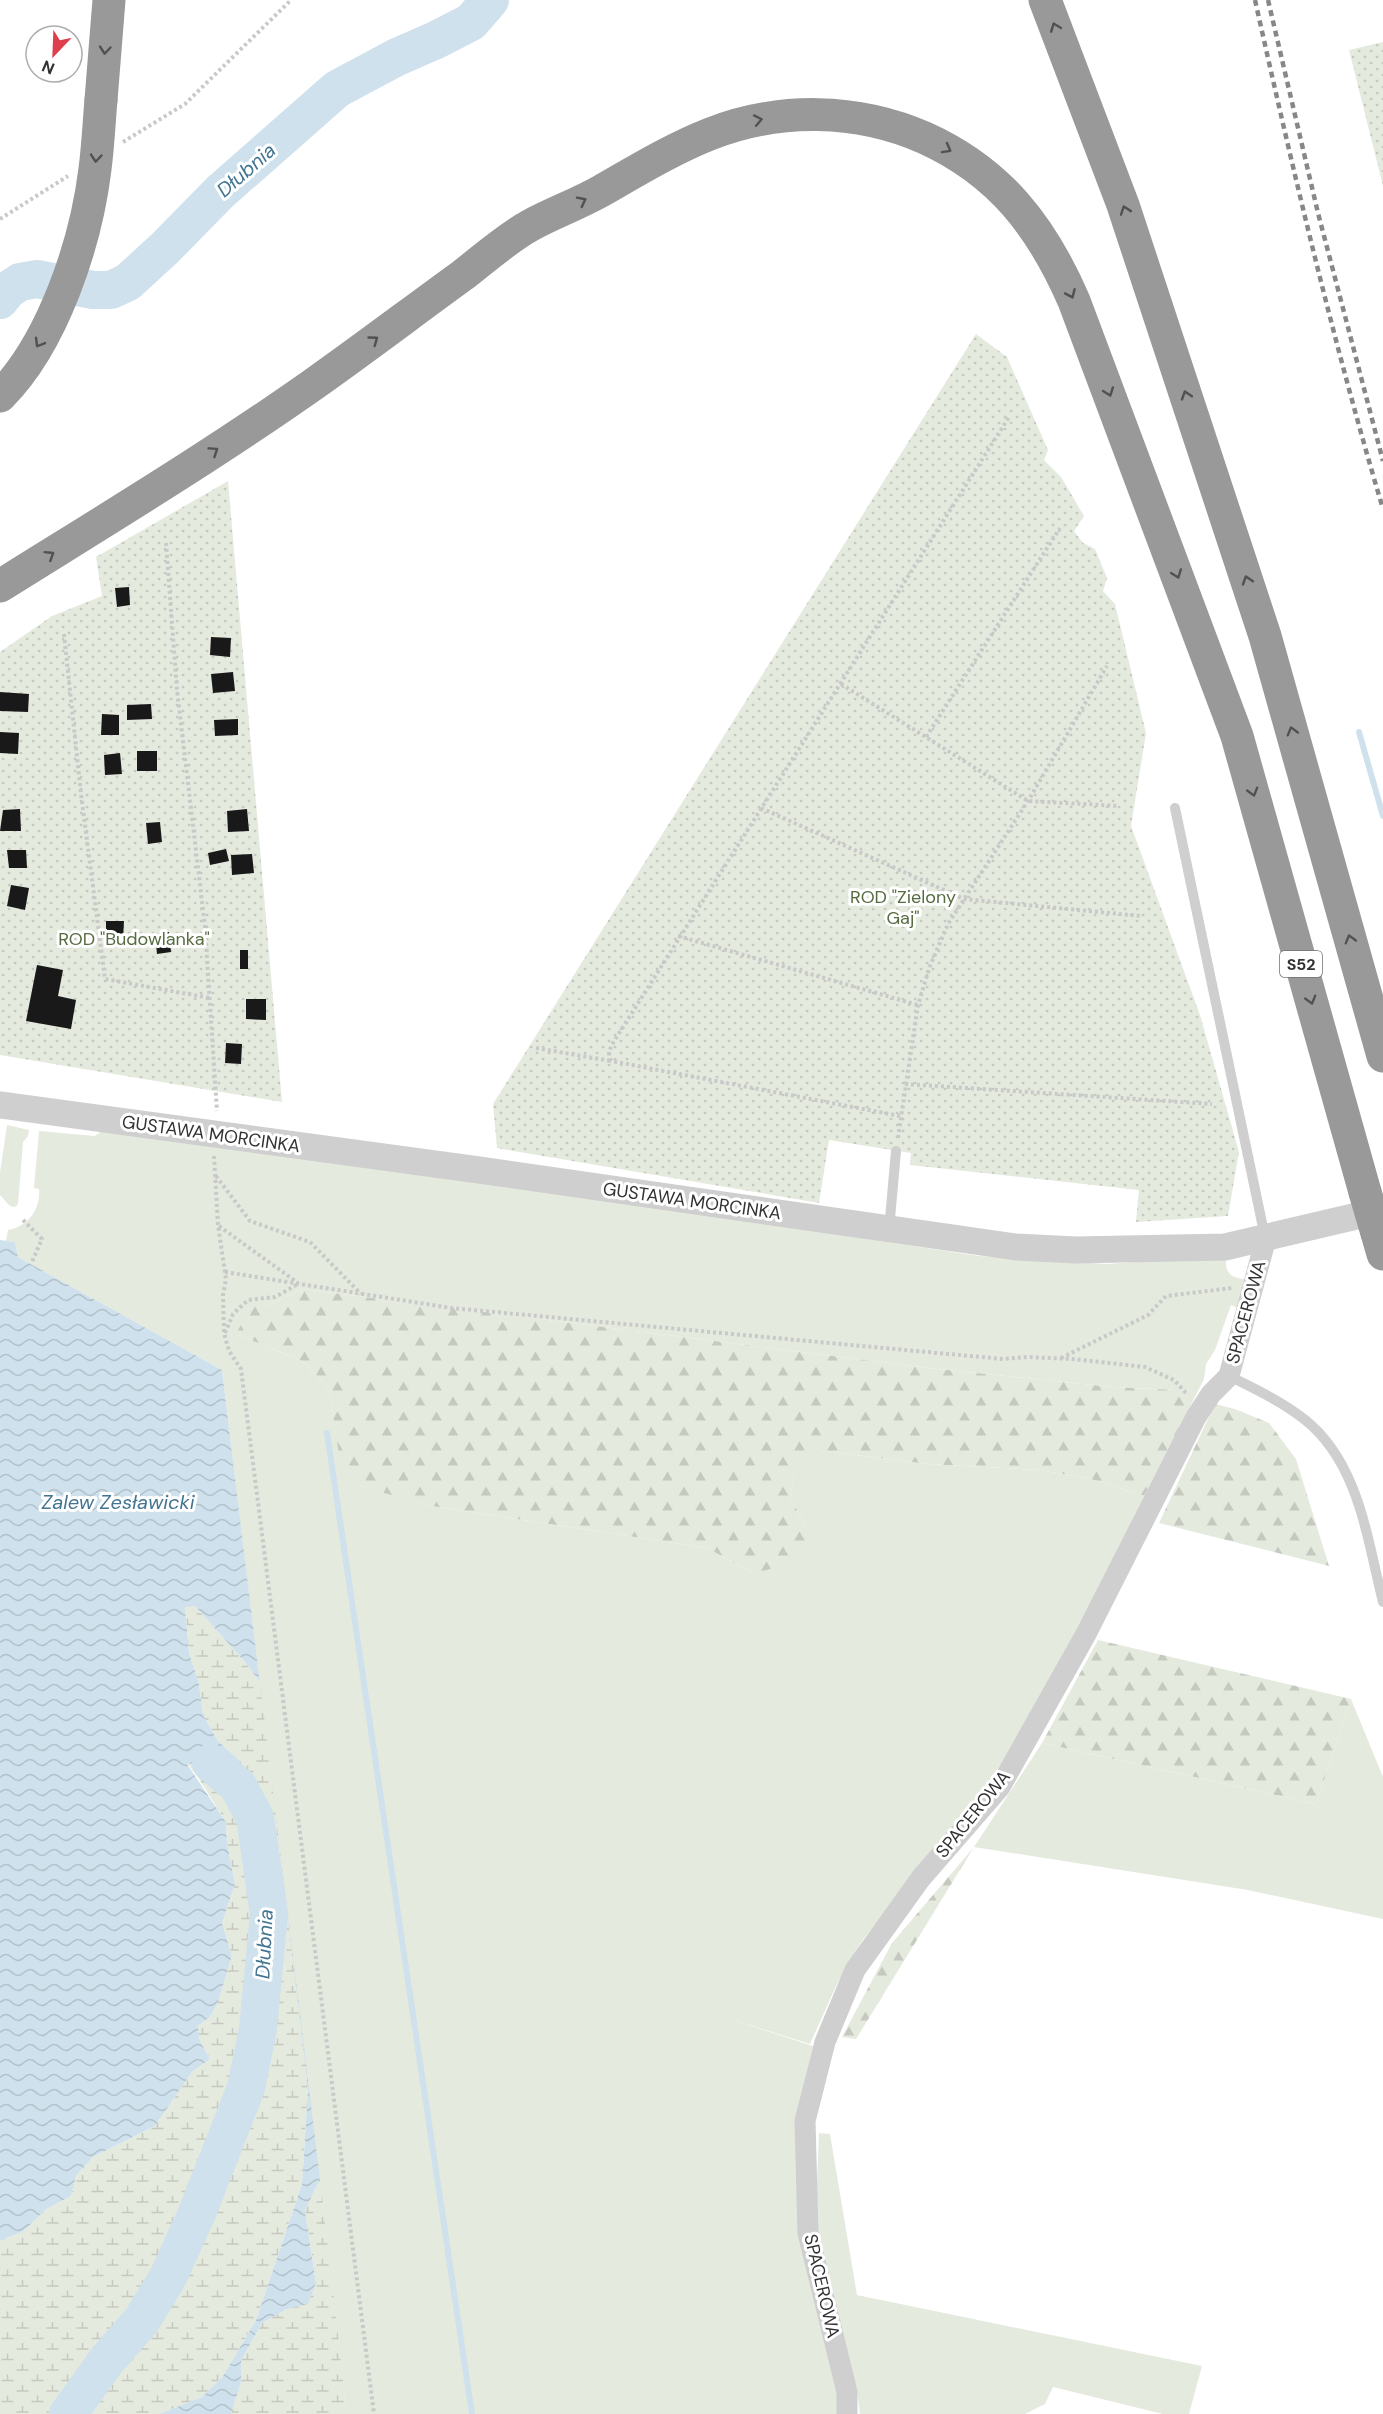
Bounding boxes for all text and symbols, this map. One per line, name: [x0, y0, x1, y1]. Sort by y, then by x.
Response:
one-way arrow: [1050, 23, 1062, 34]
north arrow: [24, 24, 84, 84]
one-way arrow: [98, 46, 111, 55]
text: N: [39, 55, 58, 79]
one-way arrow: [753, 114, 763, 127]
water label: Dłubnia: [211, 137, 281, 203]
one-way arrow: [940, 142, 951, 153]
one-way arrow: [90, 154, 103, 163]
one-way arrow: [575, 197, 586, 208]
one-way arrow: [1119, 205, 1132, 216]
one-way arrow: [1064, 288, 1076, 299]
one-way arrow: [368, 336, 379, 347]
one-way arrow: [34, 337, 46, 348]
one-way arrow: [1102, 386, 1114, 397]
one-way arrow: [1181, 390, 1193, 401]
one-way arrow: [208, 446, 218, 458]
one-way arrow: [43, 552, 54, 563]
one-way arrow: [1170, 569, 1183, 579]
one-way arrow: [1241, 575, 1254, 586]
one-way arrow: [1287, 726, 1299, 737]
one-way arrow: [1246, 786, 1258, 797]
park label: ROD "Zielony Gaj": [850, 885, 956, 930]
park label: ROD "Budowlanka": [58, 927, 210, 951]
one-way arrow: [1345, 934, 1357, 945]
road number: S52: [1280, 951, 1322, 977]
one-way arrow: [1304, 995, 1317, 1005]
street label: GUSTAWA MORCINKA: [120, 1110, 302, 1158]
street label: GUSTAWA MORCINKA: [601, 1177, 783, 1225]
street label: SPACEROWA: [1221, 1258, 1271, 1366]
water label: Zalew Zesławicki: [41, 1489, 196, 1515]
street label: SPACEROWA: [930, 1765, 1016, 1863]
water label: Dłubnia: [249, 1908, 279, 1980]
street label: SPACEROWA: [798, 2232, 846, 2340]

